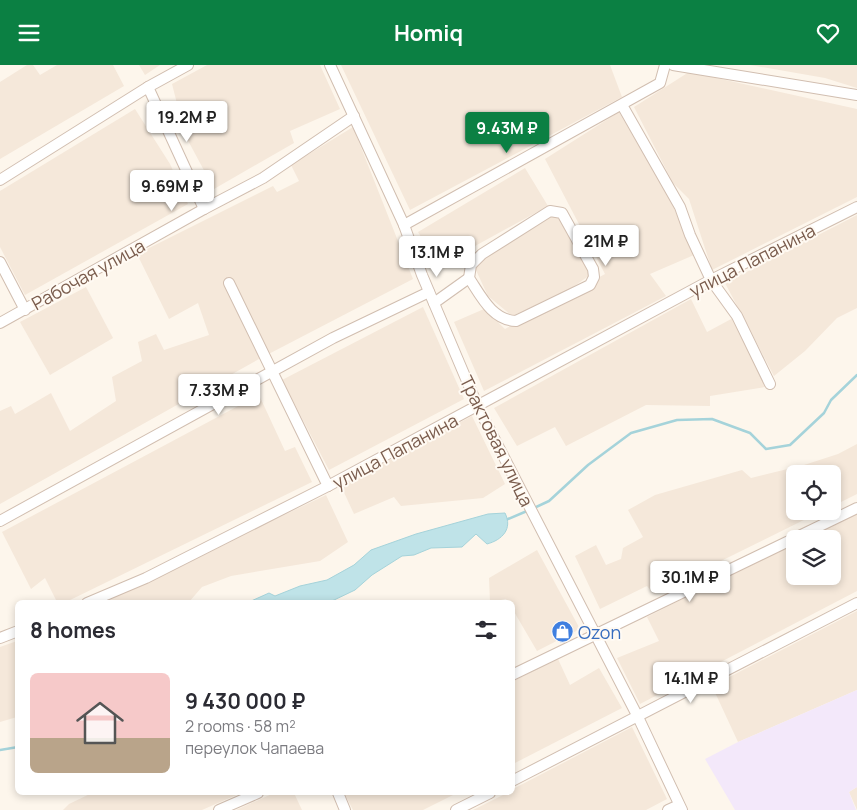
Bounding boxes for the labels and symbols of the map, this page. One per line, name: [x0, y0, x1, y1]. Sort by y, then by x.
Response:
pin: 19.2M ₽: [141, 101, 233, 143]
pin: 9.43M ₽: [461, 111, 553, 154]
pin: 9.69M ₽: [126, 169, 218, 212]
street label: улица Папанина: [685, 218, 819, 302]
pin: 21M ₽: [571, 225, 641, 267]
street label: Рабочая улица: [27, 233, 149, 315]
pin: 13.1M ₽: [391, 235, 483, 278]
street label: Трактовая улица: [455, 371, 539, 511]
pin: 7.33M ₽: [173, 373, 265, 416]
street label: улица Папанина: [328, 408, 462, 494]
pin: 30.1M ₽: [644, 561, 736, 603]
shop icon: Ozon: [550, 620, 574, 644]
place label: Ozon: [578, 620, 621, 644]
pin: 14.1M ₽: [645, 661, 737, 704]

